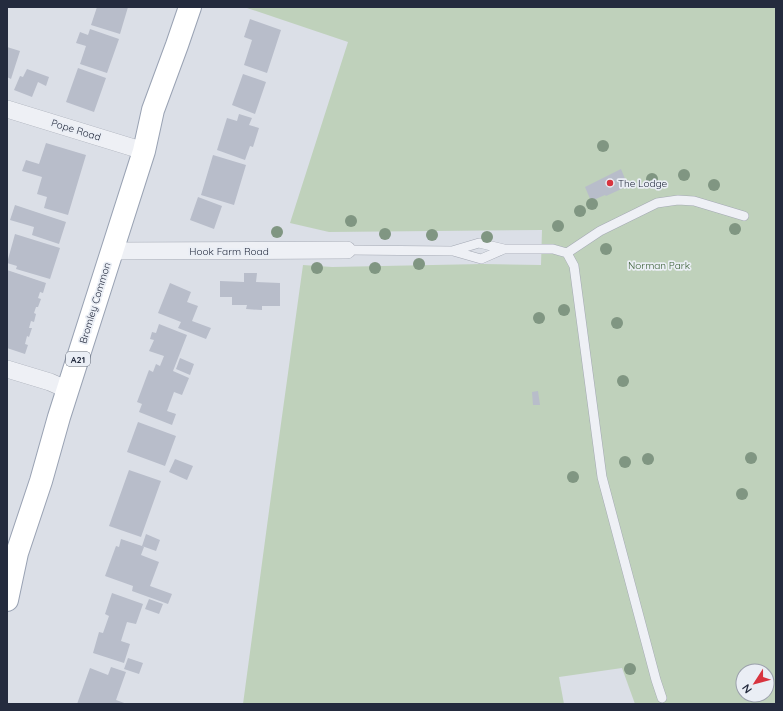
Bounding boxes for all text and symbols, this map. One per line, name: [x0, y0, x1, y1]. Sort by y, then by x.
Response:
street label: Pope Road: [50, 116, 102, 144]
place label: The Lodge: [618, 177, 668, 190]
marker: The Lodge: [605, 178, 615, 188]
street label: Hook Farm Road: [189, 245, 269, 258]
park label: Norman Park: [628, 259, 690, 272]
street label: Bromley Common: [76, 261, 114, 345]
road number: A21: [66, 352, 90, 366]
north arrow: [735, 663, 775, 703]
text: N: [739, 681, 755, 696]

